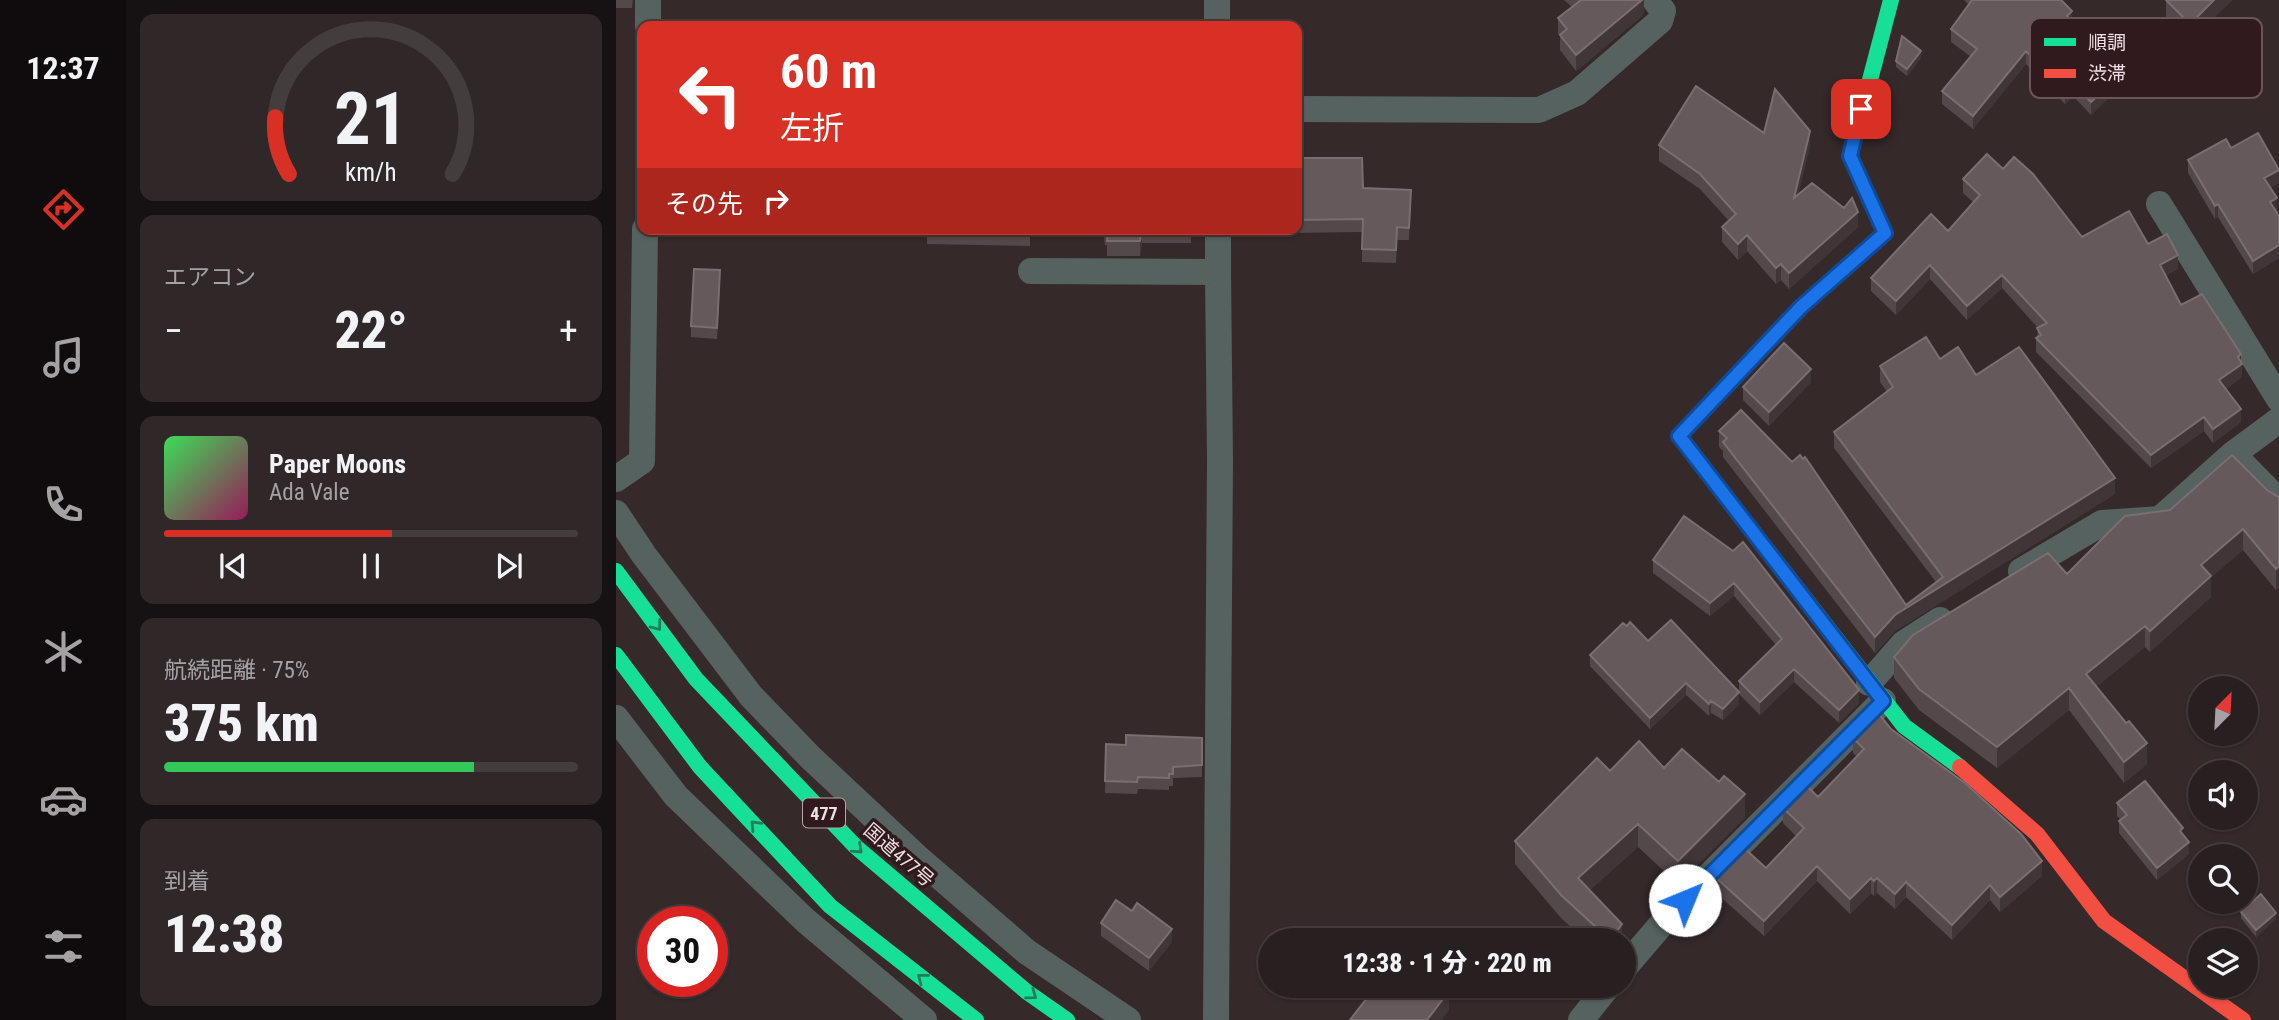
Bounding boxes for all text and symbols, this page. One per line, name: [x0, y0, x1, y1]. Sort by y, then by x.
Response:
legend: [2030, 18, 2262, 98]
text: 順調: [2088, 31, 2126, 54]
text: 60 m: [780, 43, 877, 100]
text: 12:37: [26, 49, 100, 87]
icon: left: [665, 49, 756, 140]
text: 渋滞: [2088, 62, 2126, 85]
text: 21: [334, 76, 408, 162]
pin: [1831, 79, 1891, 139]
icon: arrive: [1842, 90, 1880, 128]
text: 左折: [780, 109, 844, 147]
text: km/h: [345, 157, 397, 186]
icon: right: [757, 182, 795, 220]
icon: directions: [39, 185, 88, 234]
text: その先: [665, 189, 743, 219]
text: エアコン: [164, 264, 256, 291]
text: 22°: [334, 300, 408, 361]
text: −: [164, 309, 183, 353]
text: +: [559, 309, 578, 353]
icon: music: [39, 333, 88, 382]
text: Paper Moons: [269, 449, 406, 479]
text: Ada Vale: [269, 479, 349, 506]
icon: phone: [39, 480, 88, 529]
icon: previous: [214, 547, 252, 585]
icon: pause: [352, 547, 390, 585]
icon: next: [490, 547, 528, 585]
one-way arrow: [648, 618, 661, 631]
icon: climate: [39, 627, 88, 676]
text: 航続距離 · 75%: [164, 657, 309, 684]
north arrow: [2188, 676, 2258, 746]
map controls: [2188, 676, 2258, 998]
text: 375 km: [164, 693, 319, 754]
button: sound: [2188, 760, 2258, 830]
icon: car: [39, 775, 88, 824]
road number: 477: [803, 798, 845, 828]
street label: 国道477号: [859, 818, 939, 892]
one-way arrow: [750, 820, 763, 833]
one-way arrow: [850, 840, 863, 853]
button: search: [2188, 844, 2258, 914]
position arrow: [1648, 863, 1722, 937]
text: 到着: [164, 868, 210, 895]
text: 12:38: [164, 904, 284, 965]
speed limit sign: 30: [637, 906, 728, 997]
icon: filters: [39, 922, 88, 971]
button: layers: [2188, 928, 2258, 998]
text: 12:38 · 1 分 · 220 m: [1342, 948, 1552, 978]
one-way arrow: [918, 973, 930, 986]
one-way arrow: [1024, 987, 1037, 1000]

